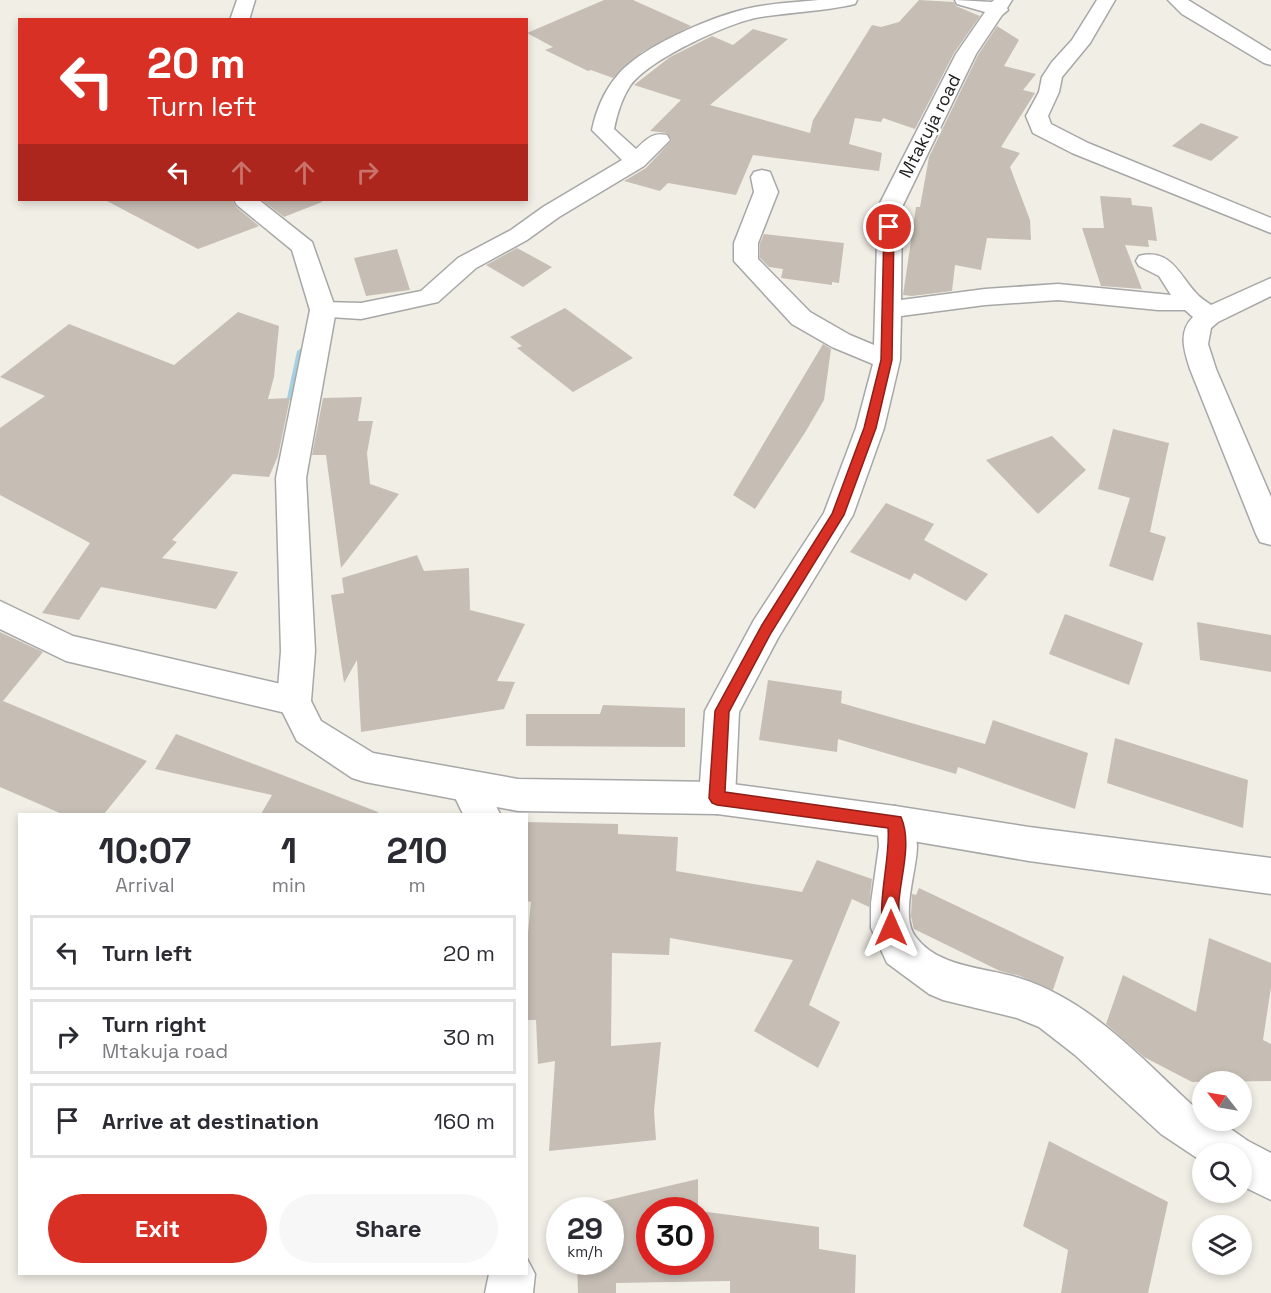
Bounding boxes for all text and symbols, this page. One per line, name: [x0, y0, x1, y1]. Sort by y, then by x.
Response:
text: 20 m: [147, 37, 246, 90]
icon: left: [48, 42, 126, 120]
street label: Mtakuja road: [894, 70, 966, 182]
text: Turn left: [147, 89, 257, 124]
icon: left: [162, 156, 195, 189]
icon: ahead: [225, 156, 258, 189]
icon: ahead: [288, 156, 321, 189]
icon: right: [351, 156, 384, 189]
pin: [863, 201, 914, 252]
icon: arrive: [872, 210, 905, 243]
text: 10:07: [98, 828, 191, 874]
text: 1: [281, 828, 297, 874]
text: 210: [387, 828, 448, 874]
text: Arrival: [115, 872, 175, 898]
text: min: [272, 872, 306, 898]
text: m: [408, 872, 426, 898]
position arrow: [859, 896, 923, 960]
icon: left: [51, 936, 84, 969]
text: Turn left: [102, 939, 192, 967]
text: 20 m: [443, 939, 495, 967]
text: Turn right: [102, 1010, 207, 1038]
icon: right: [51, 1020, 84, 1053]
text: 30 m: [443, 1023, 495, 1051]
text: Mtakuja road: [102, 1038, 228, 1064]
north arrow: [1192, 1071, 1252, 1131]
map controls: [1192, 1071, 1252, 1275]
icon: arrive: [51, 1104, 84, 1137]
text: Arrive at destination: [102, 1107, 319, 1135]
text: 160 m: [434, 1107, 495, 1135]
button: search: [1192, 1143, 1252, 1203]
button: Exit: [48, 1194, 267, 1263]
button: Share: [279, 1194, 498, 1263]
speed limit sign: 30: [636, 1197, 714, 1275]
text: 29: [567, 1209, 603, 1248]
button: layers: [1192, 1215, 1252, 1275]
text: km/h: [567, 1242, 603, 1261]

